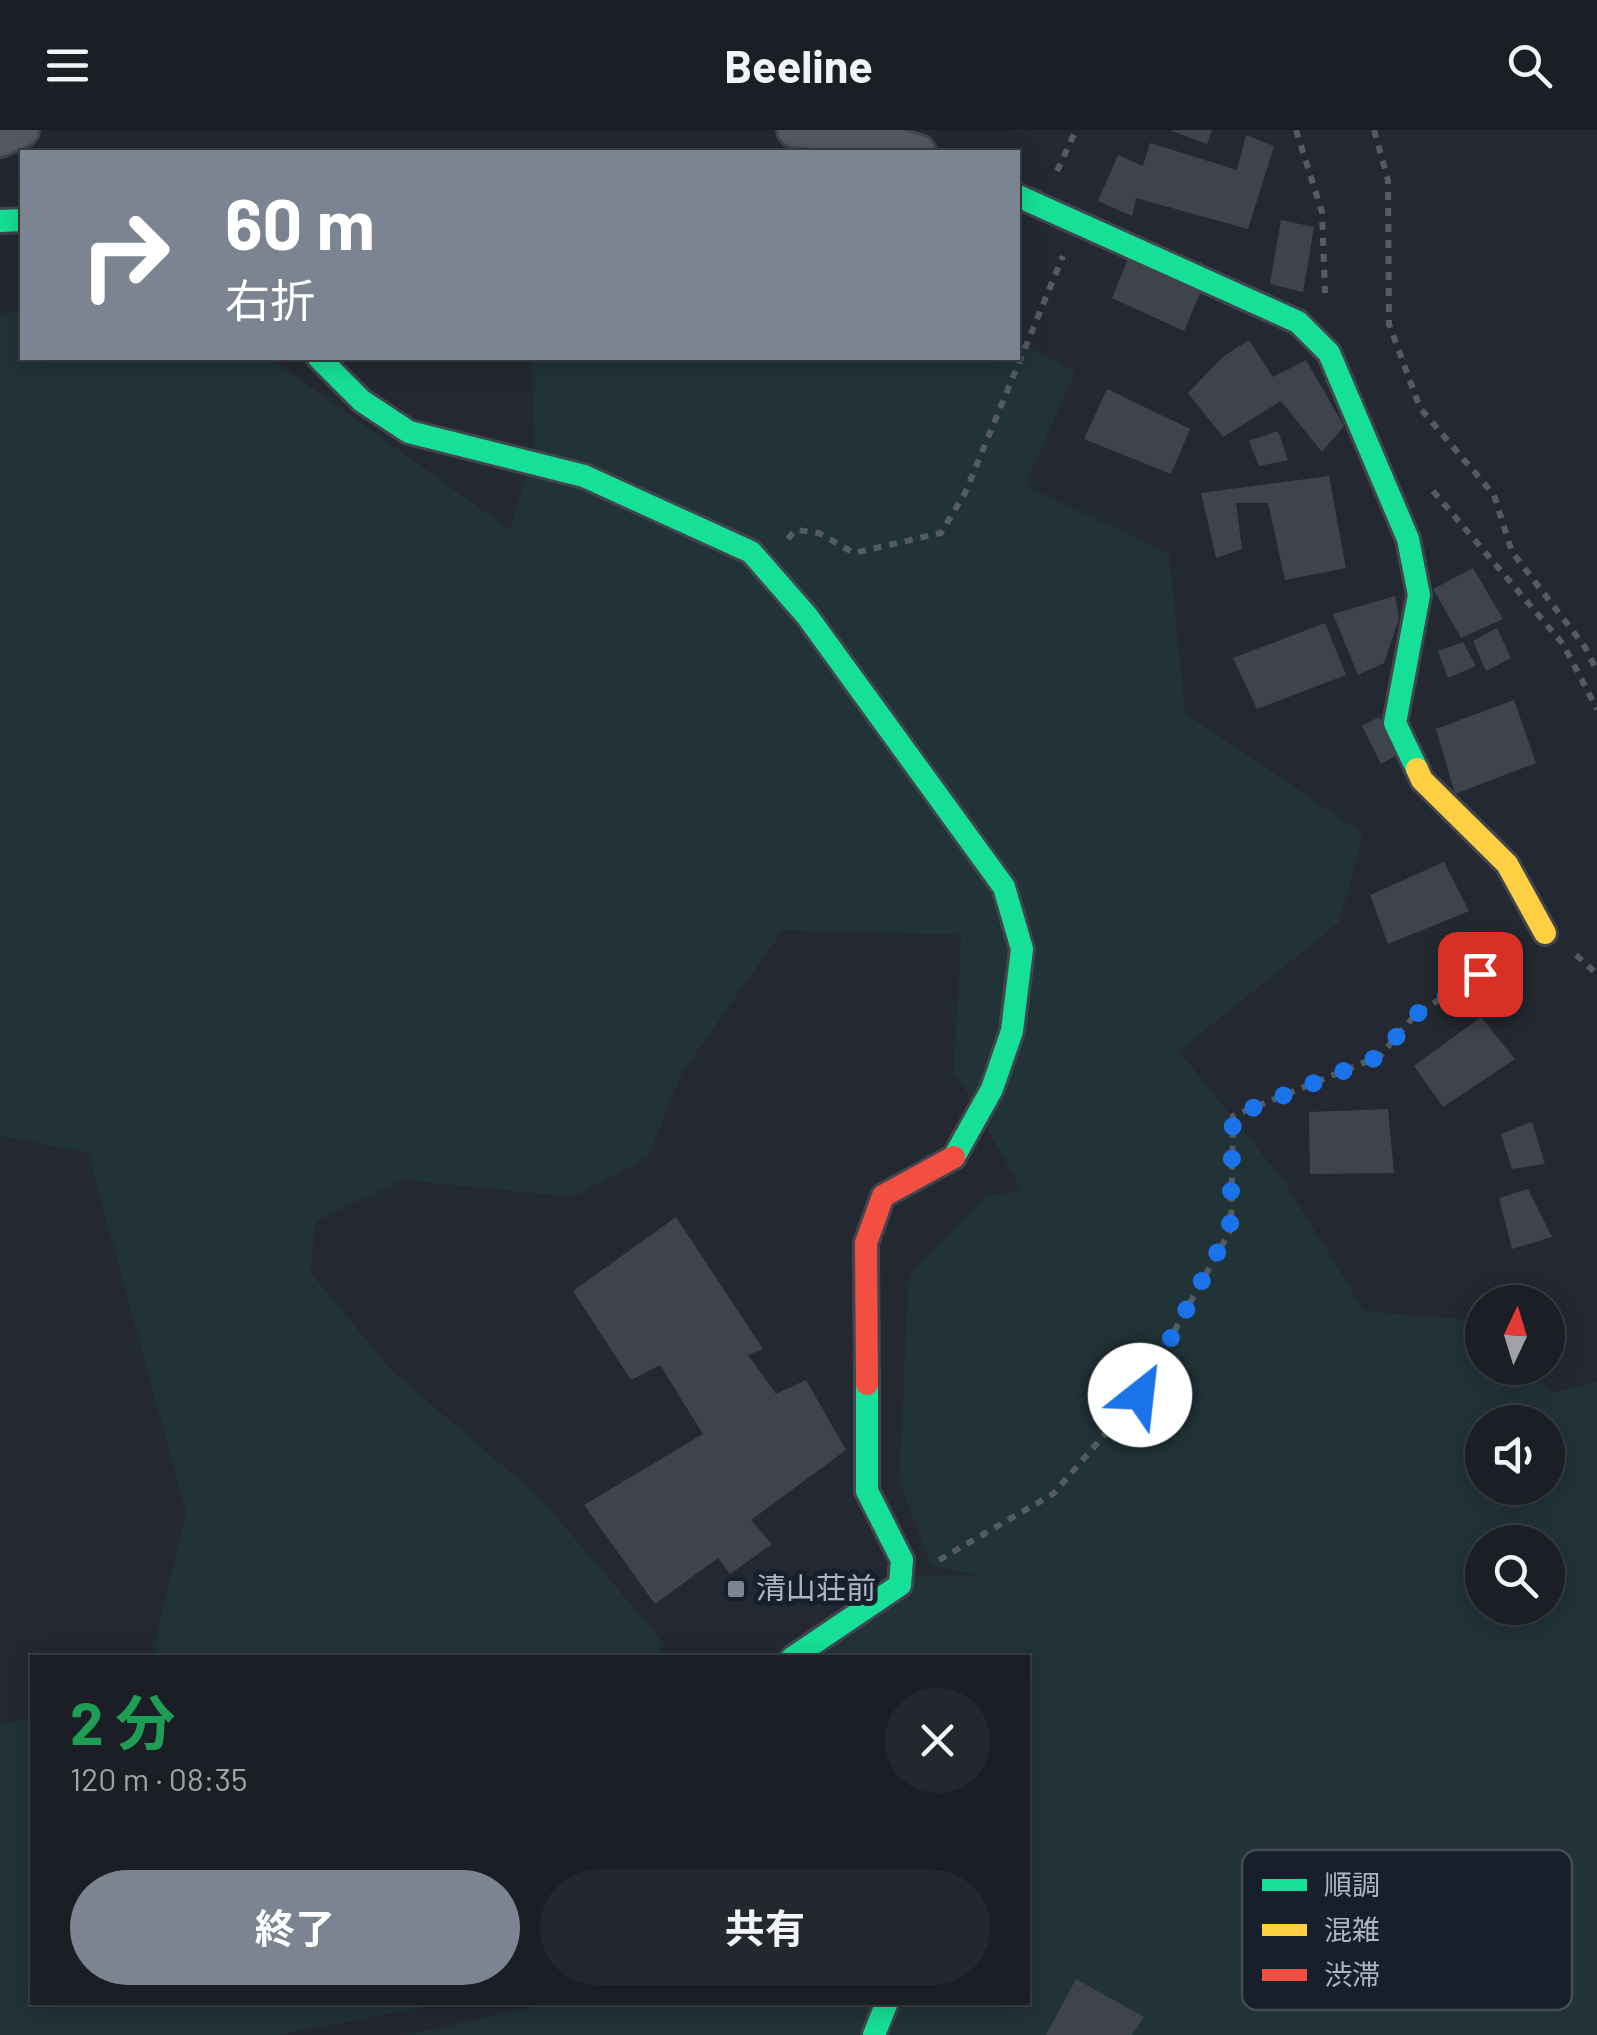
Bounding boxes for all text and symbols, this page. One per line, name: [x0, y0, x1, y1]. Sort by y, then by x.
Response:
icon: menu: [40, 38, 95, 93]
text: Beeline: [724, 38, 873, 92]
icon: search: [1502, 38, 1557, 93]
text: 60 m: [225, 180, 375, 264]
icon: right: [60, 190, 190, 320]
text: 右折: [225, 272, 315, 326]
pin: [1438, 932, 1523, 1017]
icon: arrive: [1453, 947, 1508, 1002]
north arrow: [1465, 1285, 1565, 1385]
map controls: [1465, 1285, 1565, 1625]
position arrow: [1088, 1343, 1192, 1447]
button: sound: [1465, 1405, 1565, 1505]
button: search: [1465, 1525, 1565, 1625]
place label: 清山荘前: [756, 1569, 876, 1605]
marker: 清山荘前: [725, 1578, 747, 1600]
text: 2 分: [70, 1685, 176, 1757]
button: close: [885, 1688, 990, 1793]
text: 120 m · 08:35: [70, 1759, 247, 1797]
legend: [1242, 1850, 1572, 2010]
text: 順調: [1324, 1867, 1380, 1901]
button: 終了: [70, 1870, 520, 1985]
button: 共有: [540, 1870, 990, 1985]
text: 混雑: [1324, 1912, 1380, 1946]
text: 渋滞: [1324, 1957, 1380, 1991]

